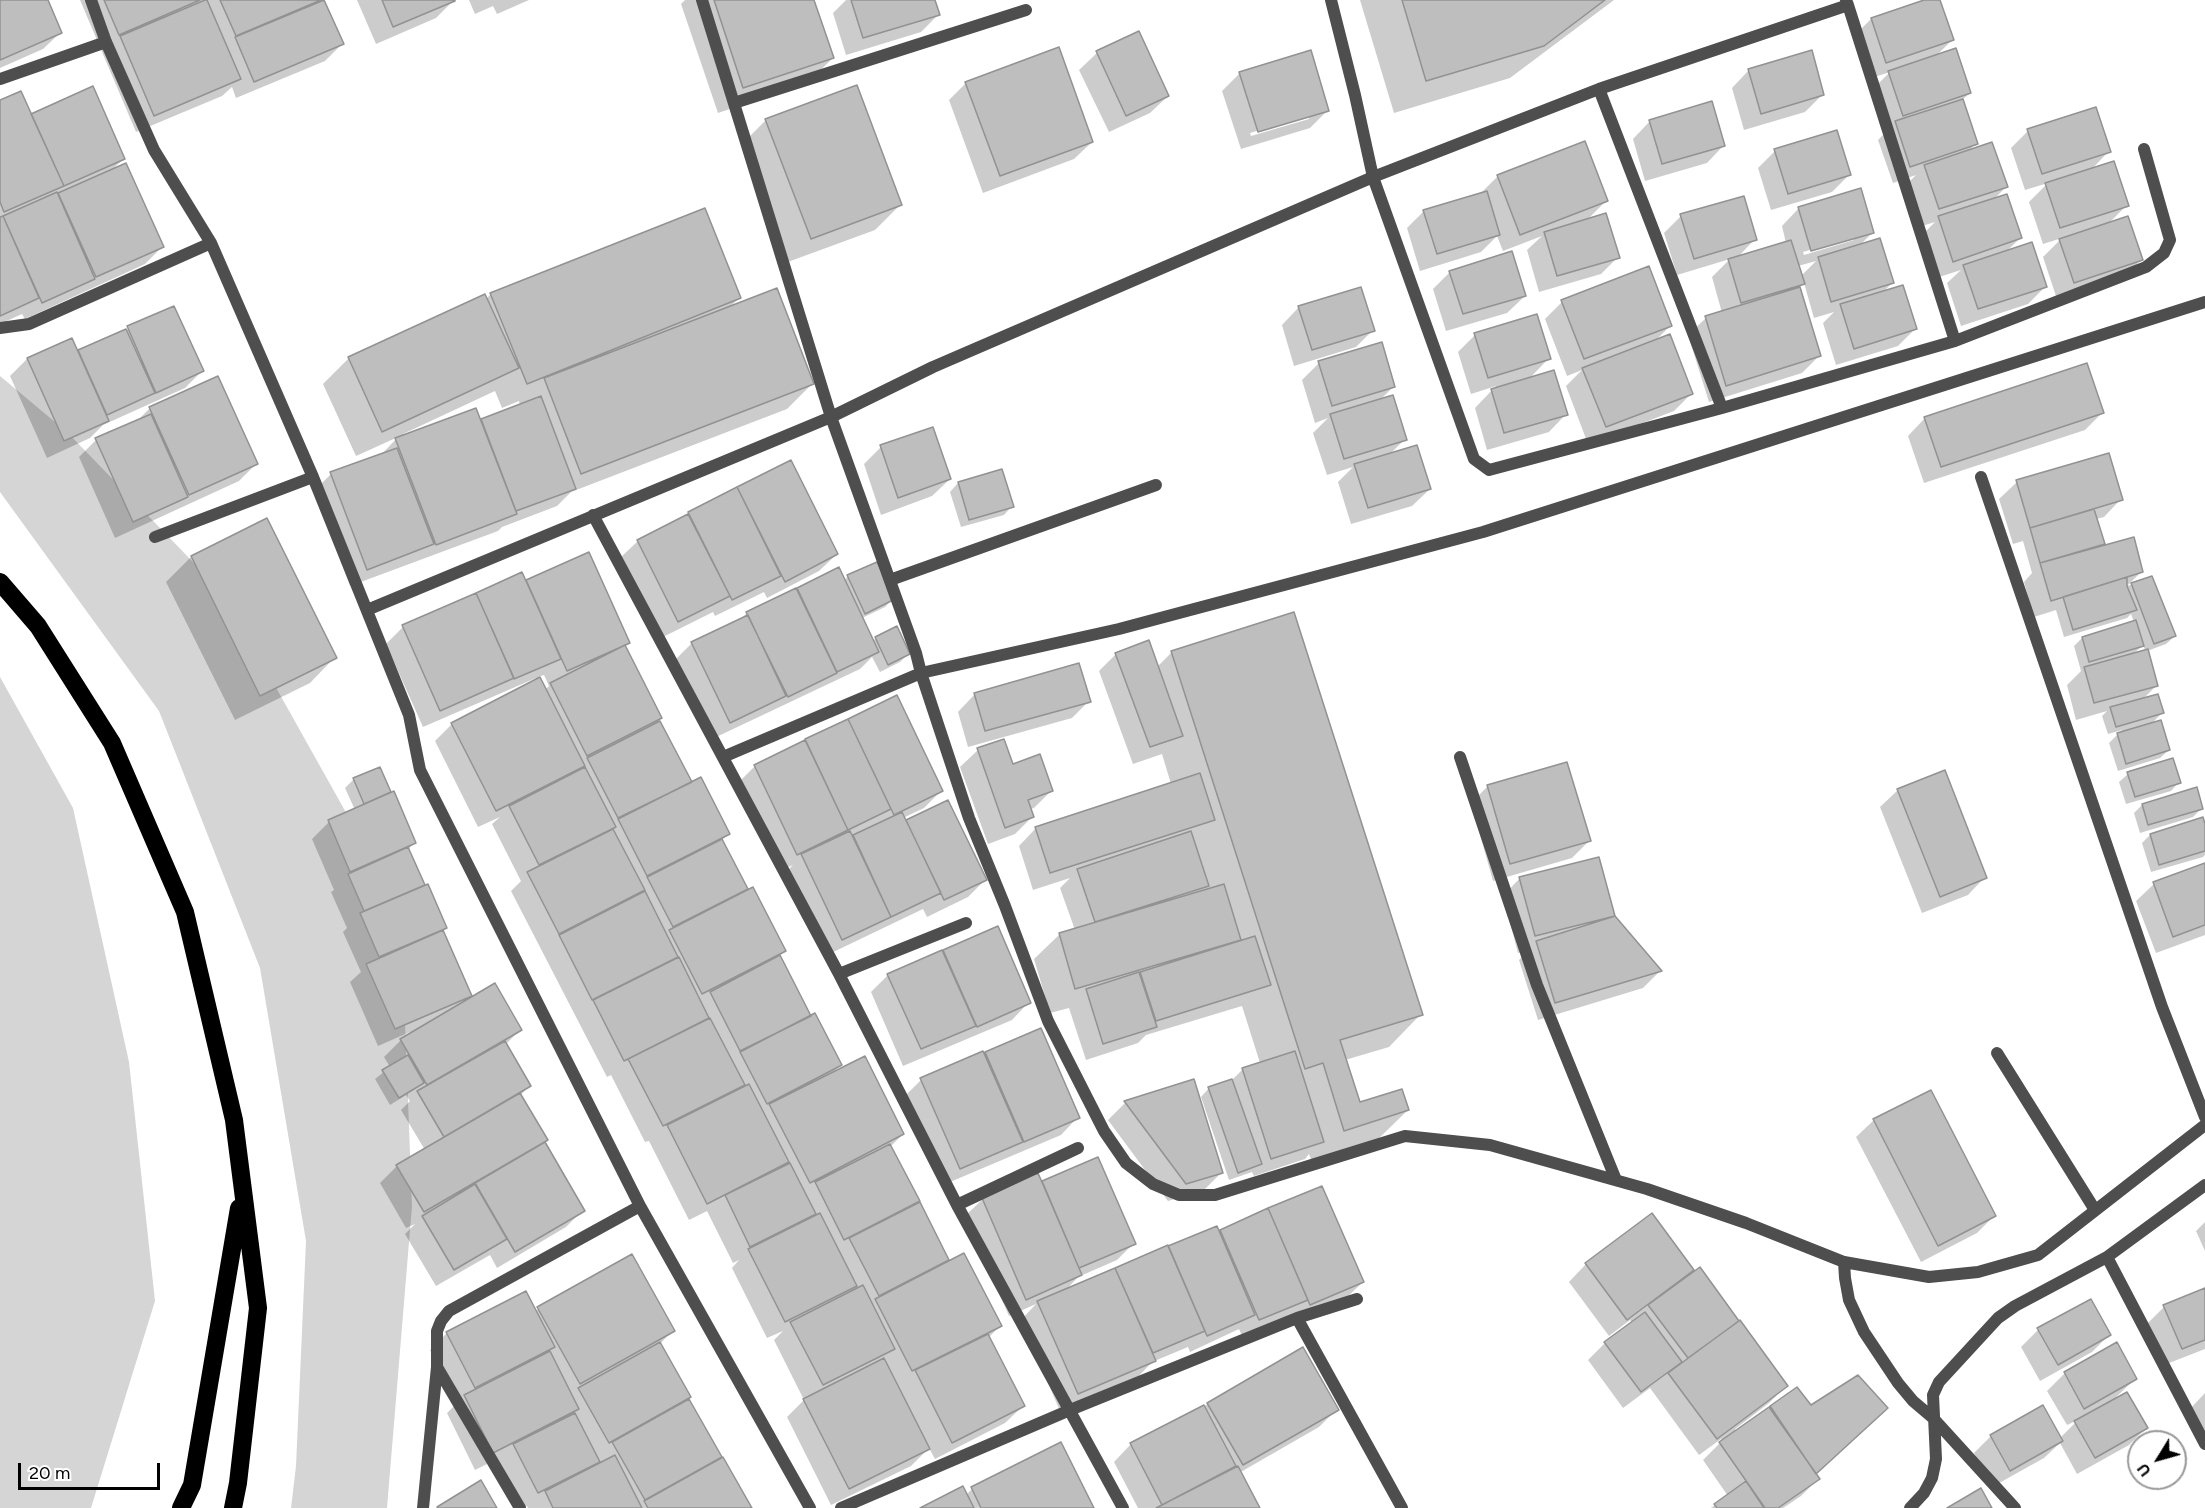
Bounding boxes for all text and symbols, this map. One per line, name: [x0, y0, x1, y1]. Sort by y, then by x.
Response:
north arrow: [2127, 1430, 2187, 1490]
scale bar: [21, 1451, 164, 1489]
text: U: [2133, 1460, 2155, 1480]
text: 20 m: [29, 1462, 70, 1484]

